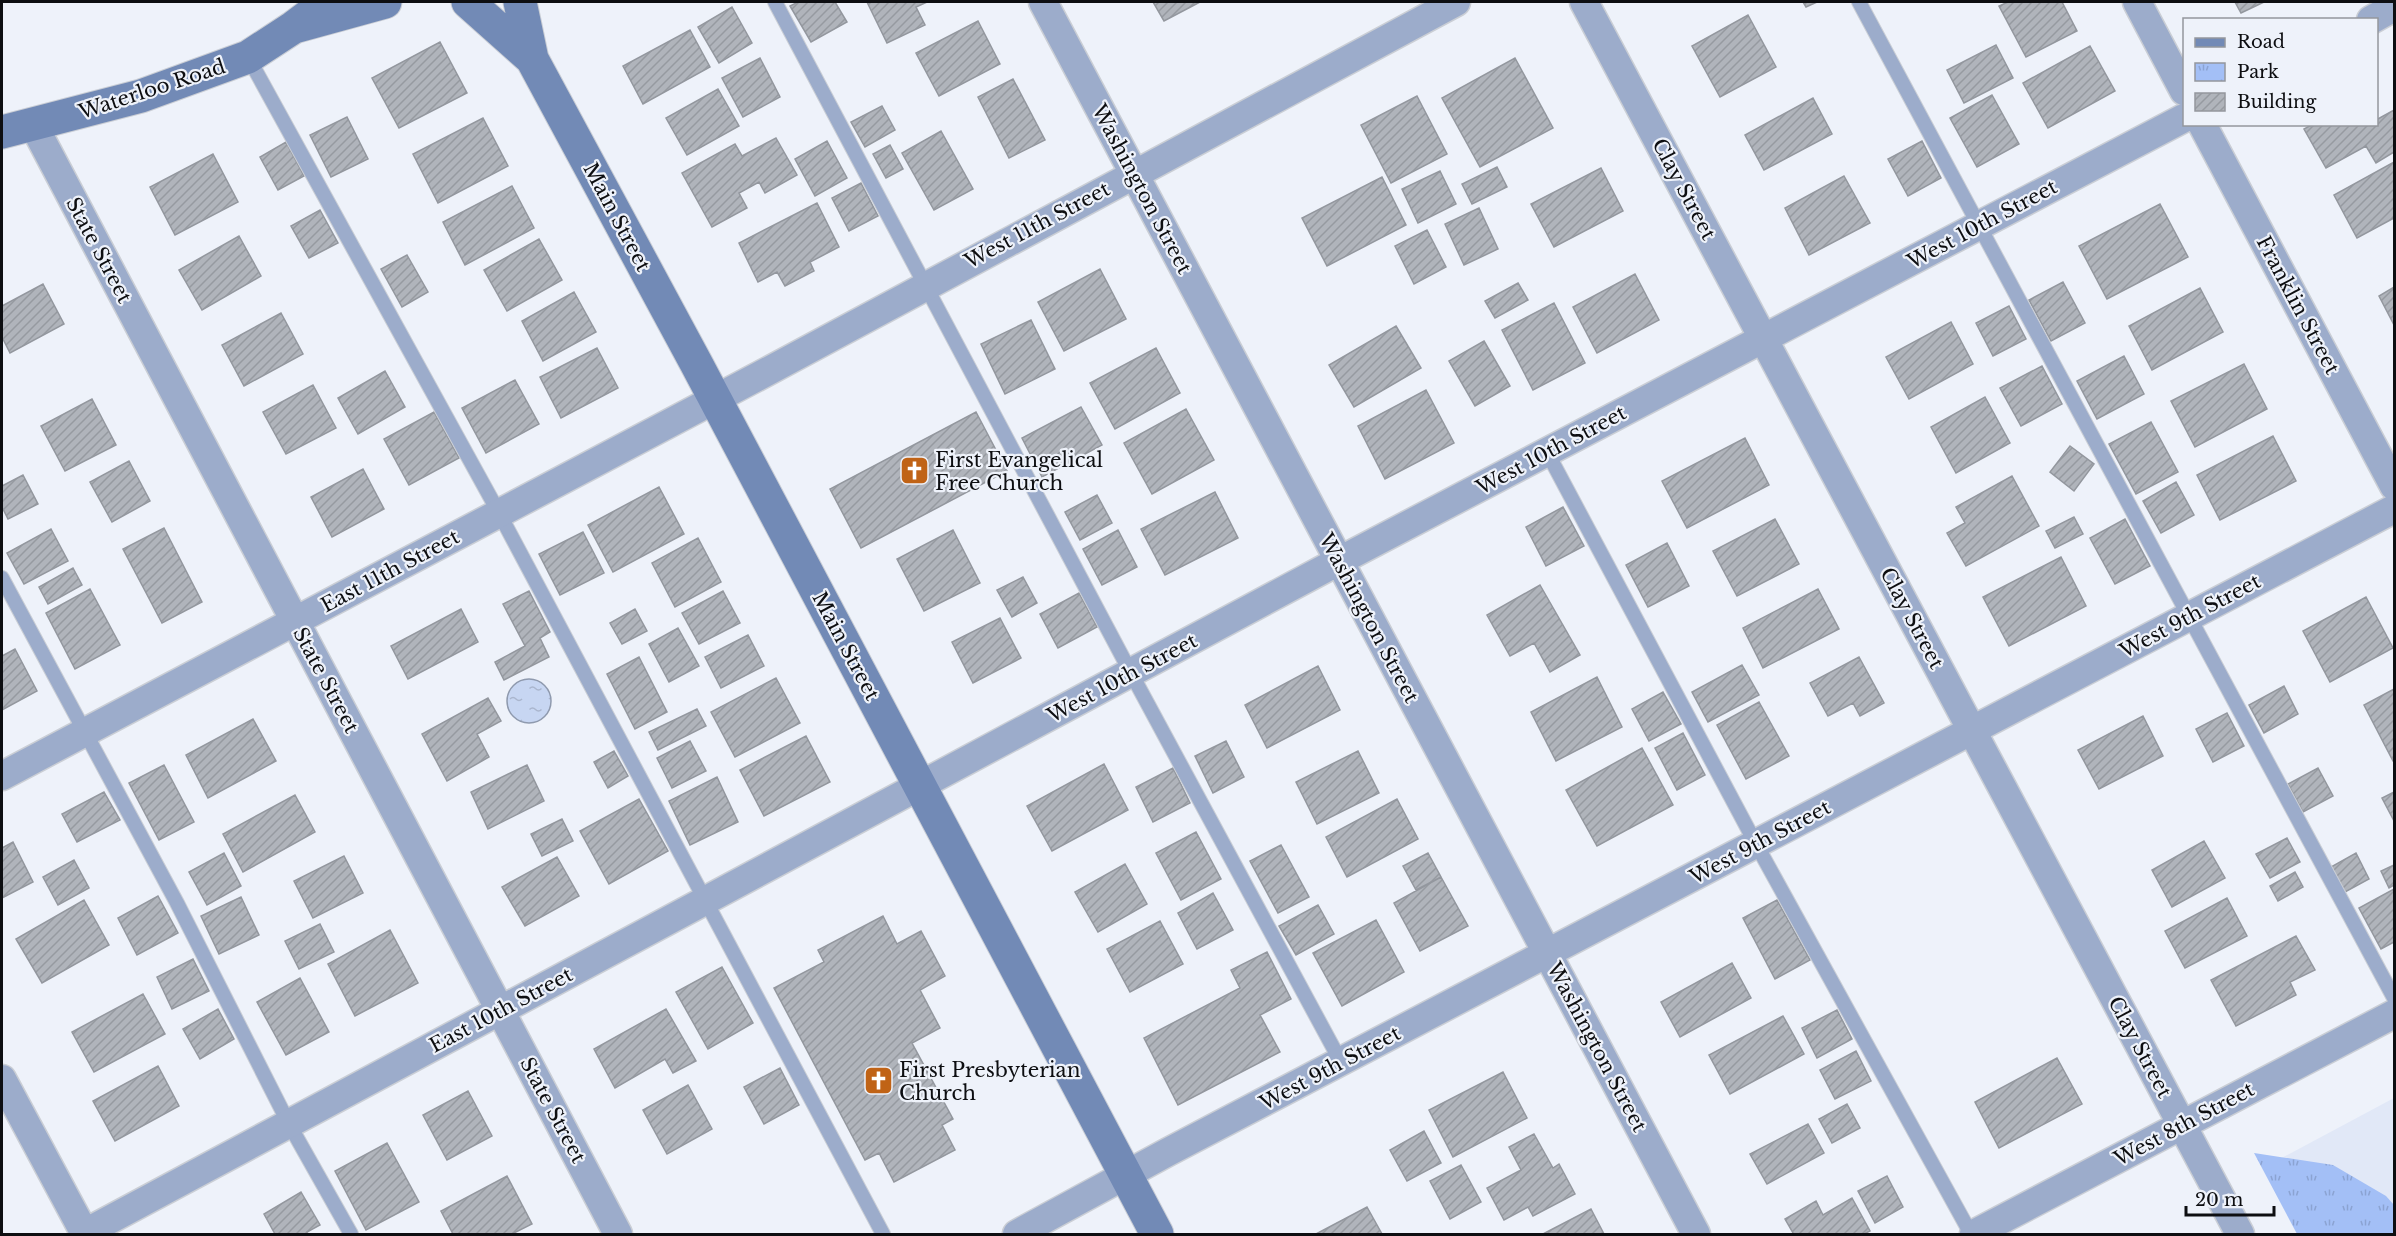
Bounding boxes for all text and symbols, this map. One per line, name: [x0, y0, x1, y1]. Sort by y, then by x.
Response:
legend: [2183, 18, 2378, 126]
text: Road: [2237, 31, 2285, 53]
street label: Waterloo Road: [75, 54, 228, 124]
text: Park: [2237, 61, 2279, 83]
text: Building: [2237, 91, 2316, 113]
street label: Washington Street: [1087, 99, 1197, 278]
street label: Clay Street: [1647, 134, 1721, 244]
street label: Main Street: [578, 159, 656, 276]
street label: West 10th Street: [1902, 174, 2061, 274]
street label: West 11th Street: [959, 176, 1114, 274]
street label: State Street: [61, 193, 137, 307]
street label: Franklin Street: [2252, 232, 2345, 379]
street label: West 10th Street: [1471, 400, 1630, 500]
place label: First Evangelical Free Church: [935, 448, 1103, 495]
church icon: First Evangelical Free Church: [898, 455, 930, 487]
street label: East 11th Street: [317, 524, 464, 618]
street label: Washington Street: [1314, 528, 1424, 707]
street label: Clay Street: [1875, 563, 1949, 673]
street label: West 9th Street: [2115, 569, 2265, 664]
street label: Main Street: [807, 588, 885, 705]
street label: State Street: [288, 623, 364, 737]
street label: West 10th Street: [1042, 628, 1201, 728]
street label: West 9th Street: [1685, 795, 1835, 890]
street label: Washington Street: [1542, 957, 1652, 1136]
street label: East 10th Street: [425, 962, 577, 1058]
street label: Clay Street: [2103, 992, 2177, 1102]
street label: West 9th Street: [1255, 1021, 1405, 1116]
street label: State Street: [515, 1053, 591, 1167]
place label: First Presbyterian Church: [899, 1058, 1081, 1105]
church icon: First Presbyterian Church: [862, 1065, 894, 1097]
street label: West 8th Street: [2109, 1077, 2259, 1171]
scale bar: [2186, 1179, 2274, 1217]
text: 20 m: [2195, 1189, 2243, 1211]

